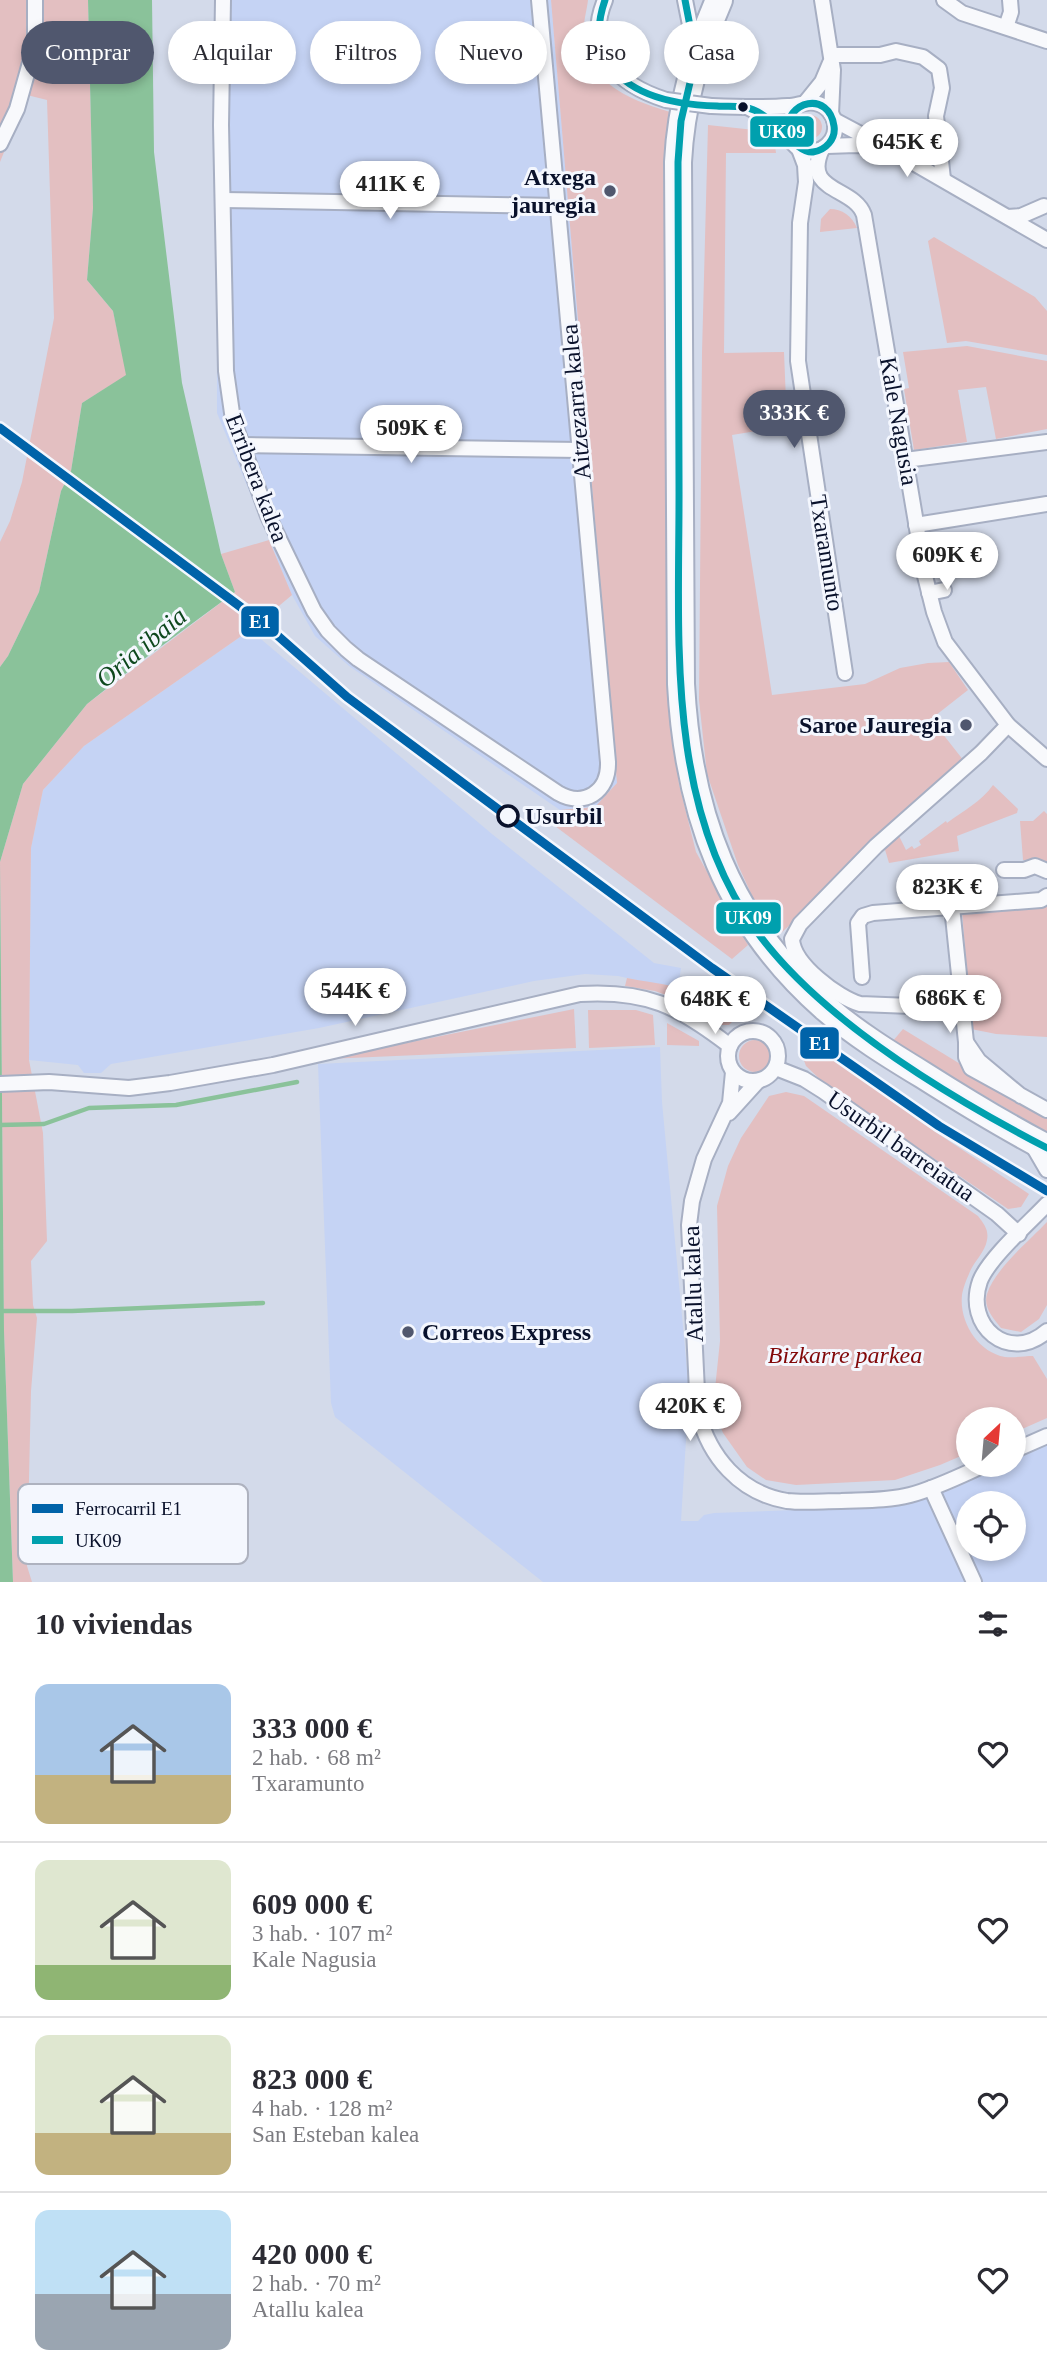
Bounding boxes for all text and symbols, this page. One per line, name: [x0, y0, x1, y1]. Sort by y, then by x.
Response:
chip: Comprar: [21, 21, 154, 84]
chip: Alquilar: [168, 21, 296, 84]
chip: Filtros: [310, 21, 421, 84]
chip: Nuevo: [435, 21, 547, 84]
chip: Piso: [561, 21, 650, 84]
chip: Casa: [664, 21, 759, 84]
unlabelled marker: [736, 100, 750, 114]
line badge: UK09: [749, 115, 815, 148]
pin: 645K €: [850, 120, 964, 179]
text: UK09: [758, 121, 806, 142]
text: 645K €: [872, 129, 942, 154]
pin: 411K €: [333, 162, 447, 221]
place label: Atxega jauregia: [510, 164, 596, 218]
text: 411K €: [356, 171, 424, 196]
marker: Atxega jauregia: [602, 183, 618, 199]
street label: Aitzezarra kalea: [556, 323, 596, 481]
street label: Kale Nagusia: [875, 355, 923, 488]
pin: 333K €: [737, 391, 851, 450]
text: 333K €: [759, 400, 829, 425]
pin: 509K €: [354, 406, 468, 465]
street label: Erribera kalea: [221, 410, 293, 546]
text: 509K €: [376, 415, 446, 440]
street label: Txaramunto: [805, 493, 849, 613]
pin: 609K €: [890, 532, 1004, 592]
text: 609K €: [912, 542, 982, 567]
water label: Oria ibaia: [90, 601, 192, 694]
line badge: E1: [240, 605, 280, 638]
text: E1: [249, 611, 271, 632]
place label: Saroe Jauregia: [799, 712, 952, 738]
marker: Saroe Jauregia: [958, 717, 974, 733]
place label: Usurbil: [525, 803, 603, 829]
marker: Usurbil: [497, 805, 519, 827]
pin: 823K €: [890, 864, 1004, 924]
text: 823K €: [912, 874, 982, 899]
line badge: UK09: [715, 901, 782, 935]
text: UK09: [724, 907, 772, 928]
pin: 544K €: [298, 968, 412, 1028]
pin: 648K €: [658, 976, 772, 1036]
pin: 686K €: [893, 976, 1007, 1035]
text: 544K €: [320, 978, 390, 1003]
text: 686K €: [915, 985, 985, 1010]
text: 648K €: [680, 986, 750, 1011]
line badge: E1: [799, 1026, 840, 1060]
text: E1: [809, 1033, 831, 1054]
street label: Usurbil barreiatua: [822, 1085, 980, 1207]
street label: Atallu kalea: [678, 1225, 708, 1343]
place label: Correos Express: [422, 1319, 591, 1345]
marker: Correos Express: [400, 1324, 416, 1340]
park label: Bizkarre parkea: [768, 1342, 922, 1368]
pin: 420K €: [633, 1384, 747, 1443]
text: 420K €: [655, 1393, 725, 1418]
north arrow: [956, 1407, 1026, 1477]
map controls: [956, 1407, 1026, 1561]
legend: [18, 1484, 248, 1564]
button: locate: [956, 1491, 1026, 1561]
text: Ferrocarril E1: [75, 1498, 182, 1519]
text: UK09: [75, 1530, 121, 1551]
icon: filters: [974, 1605, 1012, 1643]
text: 10 viviendas: [35, 1607, 193, 1640]
text: 333 000 €: [252, 1711, 372, 1744]
icon: home: [91, 1712, 175, 1796]
icon: heart: [974, 1735, 1012, 1773]
text: 2 hab. · 68 m²: [252, 1745, 381, 1770]
text: Txaramunto: [252, 1771, 364, 1796]
text: 609 000 €: [252, 1887, 372, 1920]
icon: home: [91, 1888, 175, 1972]
icon: heart: [974, 1911, 1012, 1949]
text: 3 hab. · 107 m²: [252, 1921, 392, 1946]
text: Kale Nagusia: [252, 1947, 377, 1972]
text: 823 000 €: [252, 2062, 372, 2095]
icon: home: [91, 2063, 175, 2147]
icon: heart: [974, 2086, 1012, 2124]
text: 4 hab. · 128 m²: [252, 2096, 392, 2121]
text: San Esteban kalea: [252, 2122, 419, 2147]
text: 420 000 €: [252, 2237, 372, 2270]
icon: home: [91, 2238, 175, 2322]
icon: heart: [974, 2261, 1012, 2299]
text: 2 hab. · 70 m²: [252, 2271, 381, 2296]
text: Atallu kalea: [252, 2297, 364, 2322]

